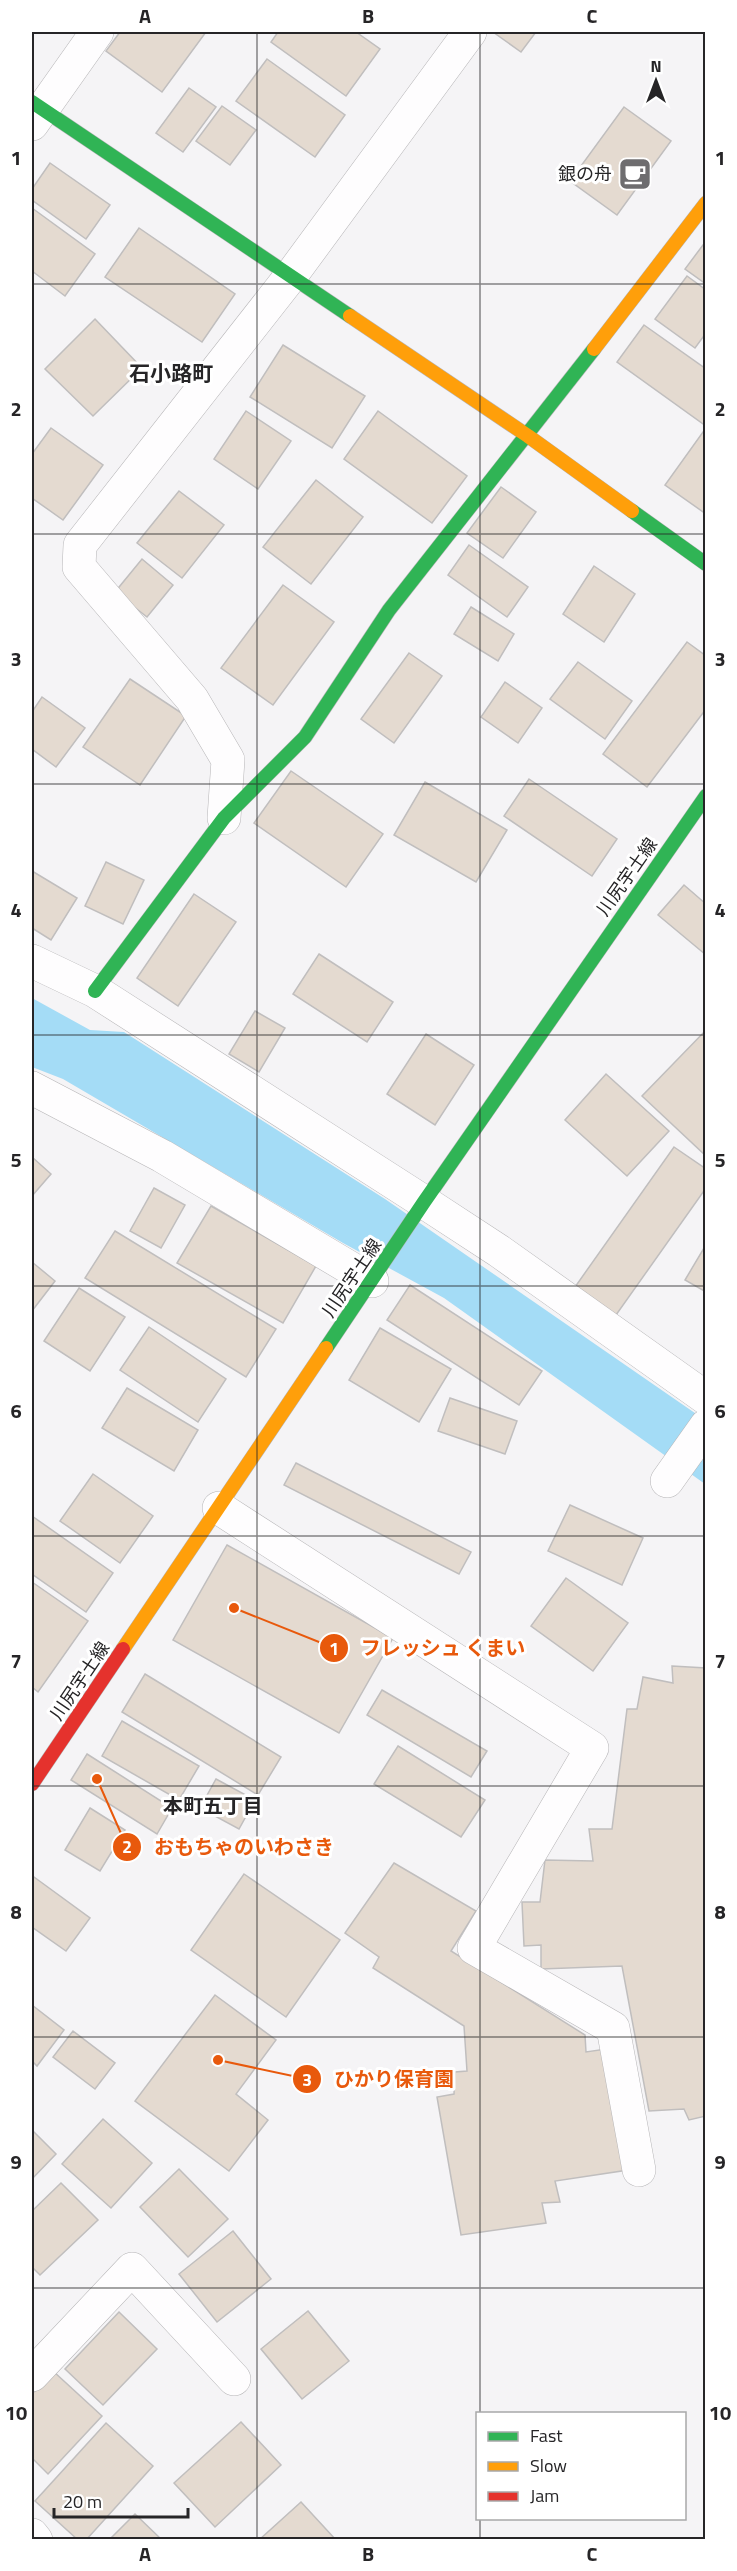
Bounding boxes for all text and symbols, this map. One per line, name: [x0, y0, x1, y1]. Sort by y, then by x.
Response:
text: A: [139, 0, 151, 31]
text: B: [362, 0, 374, 31]
text: C: [587, 0, 598, 31]
north arrow: [626, 51, 686, 111]
text: N: [650, 54, 662, 78]
text: 1: [10, 142, 22, 173]
text: 1: [714, 142, 726, 173]
cafe icon: 銀の舟: [617, 156, 653, 192]
place label: 銀の舟: [558, 160, 612, 187]
district label: 石小路町: [129, 357, 213, 389]
text: 2: [10, 393, 22, 424]
text: 2: [714, 393, 726, 424]
text: 3: [10, 643, 22, 674]
text: 3: [714, 643, 726, 674]
street label: 川尻宇土線: [590, 832, 663, 921]
text: 4: [10, 894, 22, 925]
text: 4: [714, 894, 726, 925]
text: 5: [10, 1144, 22, 1175]
text: 5: [714, 1144, 726, 1175]
street label: 川尻宇土線: [315, 1233, 388, 1323]
text: 6: [10, 1395, 22, 1426]
text: 6: [714, 1395, 726, 1426]
callout: フレッシュ くまい: [319, 1629, 538, 1667]
text: フレッシュ くまい: [361, 1632, 525, 1663]
text: 1: [329, 1635, 339, 1662]
street label: 川尻宇土線: [43, 1636, 116, 1726]
text: 7: [10, 1645, 22, 1676]
text: 7: [714, 1645, 726, 1676]
district label: 本町五丁目: [163, 1790, 263, 1821]
callout: おもちゃのいわさき: [112, 1828, 346, 1866]
text: おもちゃのいわさき: [154, 1831, 334, 1862]
text: 2: [122, 1833, 132, 1860]
text: 8: [10, 1896, 22, 1927]
text: 8: [714, 1896, 726, 1927]
callout: ひかり保育園: [292, 2060, 466, 2098]
text: ひかり保育園: [334, 2063, 454, 2094]
text: 3: [302, 2066, 312, 2093]
text: 9: [10, 2146, 22, 2177]
text: 9: [714, 2146, 726, 2177]
text: 10: [5, 2397, 27, 2428]
text: 10: [709, 2397, 731, 2428]
legend: [476, 2412, 686, 2520]
text: Fast: [530, 2422, 563, 2449]
text: Slow: [530, 2452, 567, 2479]
scale bar: [54, 2481, 188, 2519]
text: Jam: [530, 2482, 559, 2509]
text: 20 m: [63, 2488, 102, 2515]
text: A: [139, 2538, 151, 2569]
text: B: [362, 2538, 374, 2569]
text: C: [587, 2538, 598, 2569]

